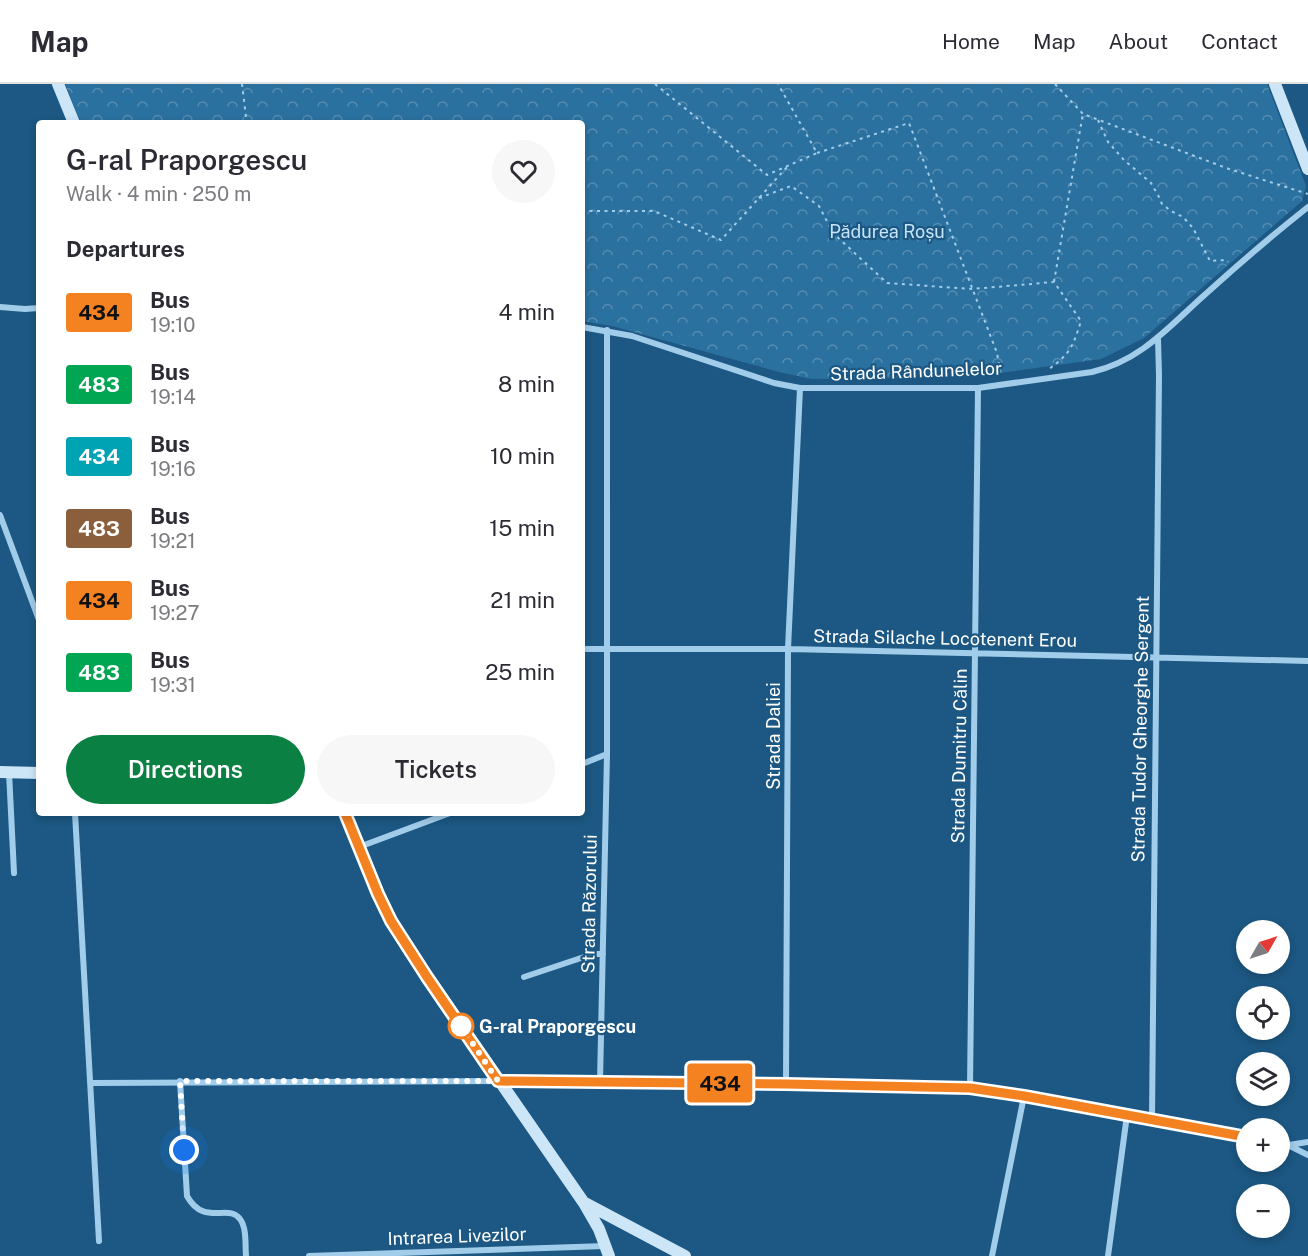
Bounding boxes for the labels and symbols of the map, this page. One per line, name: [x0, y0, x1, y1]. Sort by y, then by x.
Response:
park label: Pădurea Roșu: [829, 221, 945, 242]
street label: Strada Rândunelelor: [830, 358, 1002, 384]
street label: Strada Tudor Gheorghe Sergent: [1127, 595, 1153, 863]
street label: Strada Silache Locotenent Erou: [813, 625, 1077, 651]
street label: Strada Dumitru Călin: [947, 668, 971, 844]
street label: Strada Daliei: [763, 682, 784, 790]
street label: Strada Răzorului: [577, 834, 601, 974]
north arrow: [1236, 920, 1290, 974]
marker: G-ral Praporgescu: [448, 1013, 474, 1039]
place label: G-ral Praporgescu: [479, 1016, 636, 1037]
line badge: 434: [686, 1064, 754, 1102]
your location: [169, 1135, 199, 1165]
street label: Intrarea Livezilor: [387, 1223, 527, 1249]

